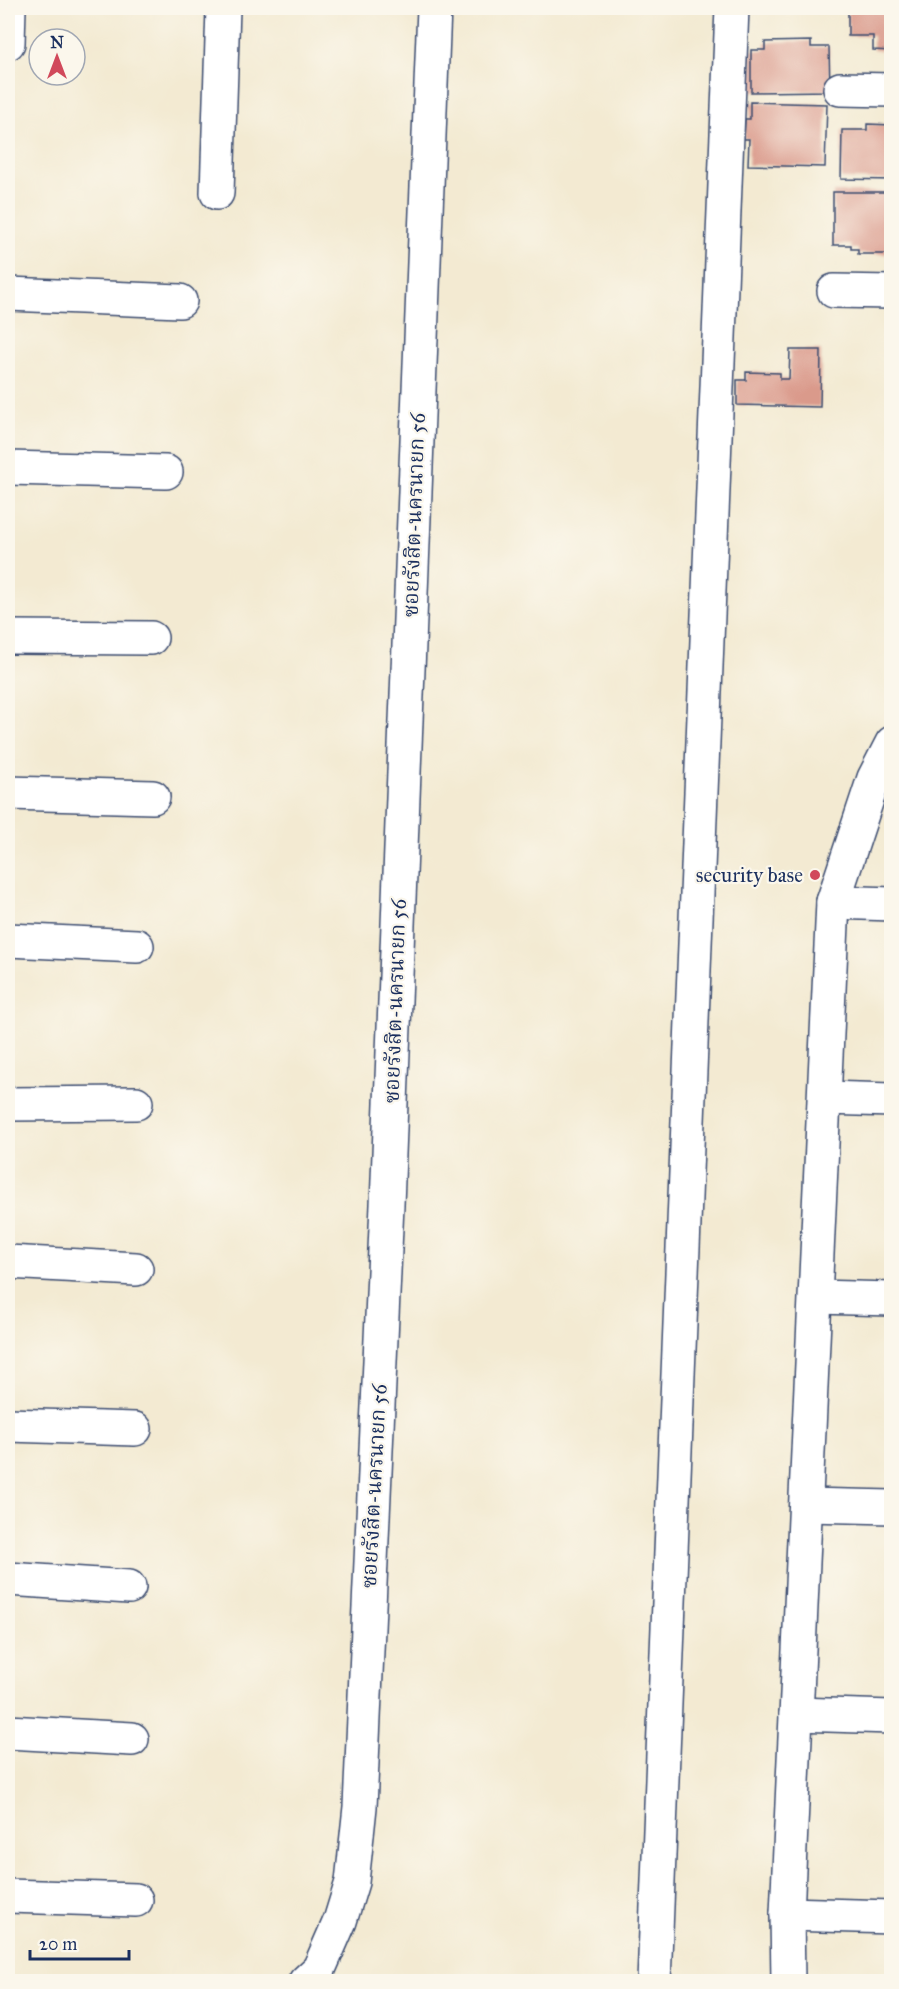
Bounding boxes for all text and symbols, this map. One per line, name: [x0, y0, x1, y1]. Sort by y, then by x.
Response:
north arrow: [27, 27, 87, 87]
text: N: [50, 33, 64, 52]
street label: ซอยรังสิต-นครนายก 56: [397, 411, 431, 618]
place label: security base: [696, 862, 803, 888]
marker: security base: [808, 868, 822, 882]
street label: ซอยรังสิต-นครนายก 56: [378, 897, 412, 1104]
street label: ซอยรังสิต-นครนายก 56: [356, 1382, 392, 1589]
scale bar: [30, 1923, 129, 1961]
text: 20 m: [39, 1933, 77, 1955]

